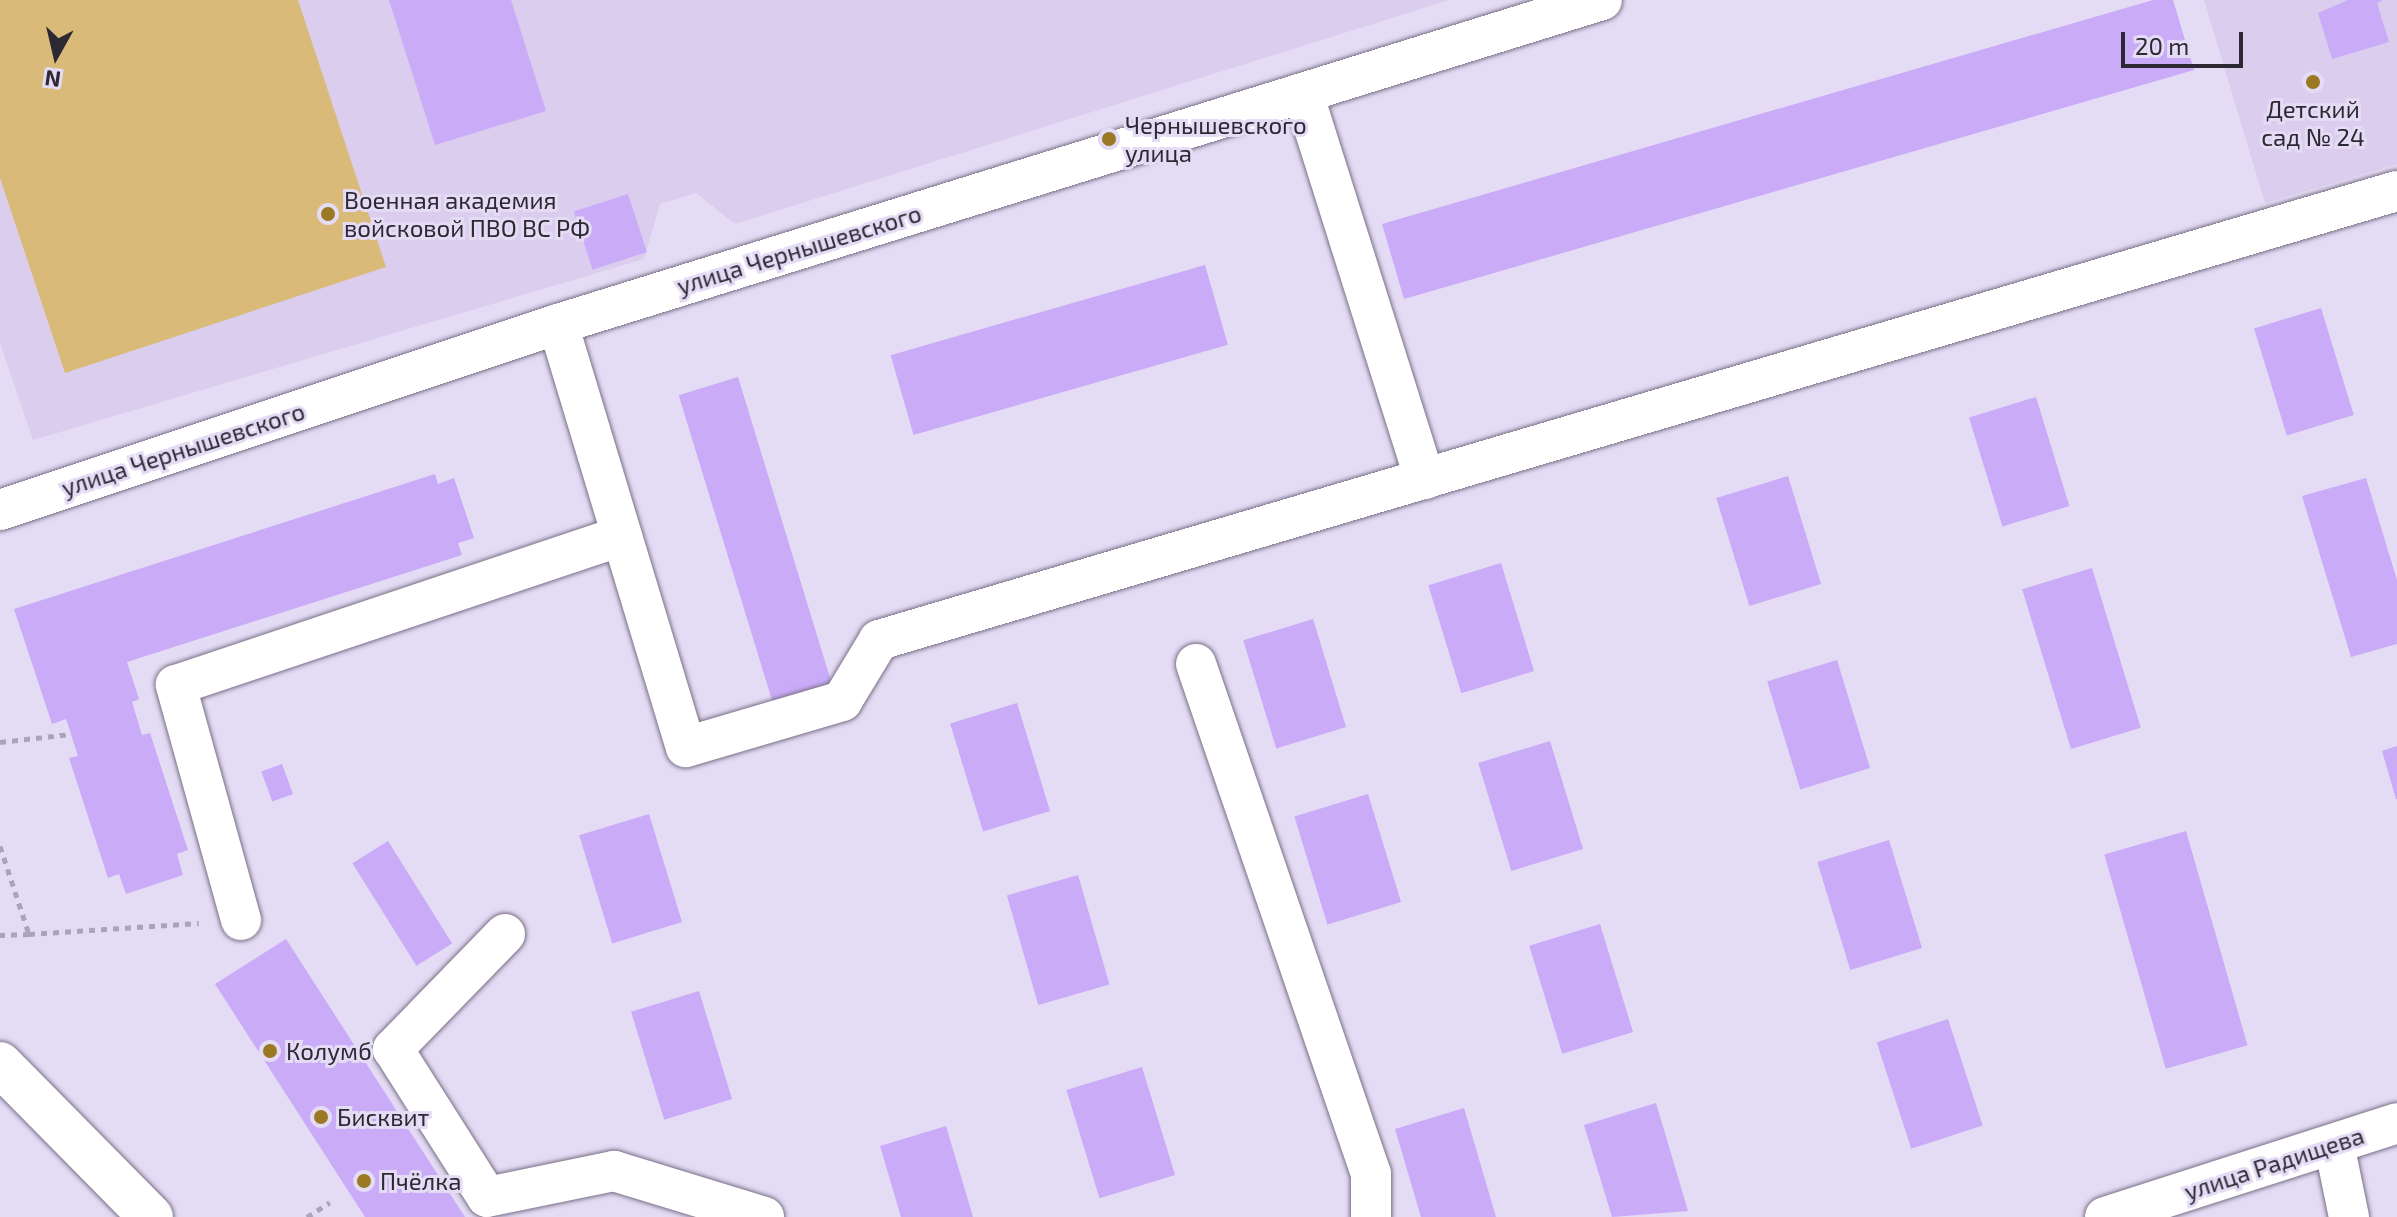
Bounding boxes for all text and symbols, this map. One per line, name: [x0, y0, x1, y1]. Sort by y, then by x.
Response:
north arrow: [16, 16, 96, 96]
scale bar: [2125, 16, 2247, 66]
text: 20 m: [2135, 31, 2189, 60]
text: N: [43, 66, 62, 94]
marker: Детский сад № 24: [2304, 73, 2322, 91]
place label: Детский сад № 24: [2261, 95, 2365, 151]
place label: Чернышевского улица: [1125, 111, 1307, 167]
marker: Чернышевского улица: [1100, 130, 1118, 148]
place label: Военная академия войсковой ПВО ВС РФ: [344, 186, 590, 242]
street label: улица Чернышевского: [673, 198, 925, 300]
marker: Военная академия войсковой ПВО ВС РФ: [319, 205, 337, 223]
street label: улица Чернышевского: [58, 396, 308, 502]
place label: Колумб: [286, 1037, 372, 1065]
marker: Колумб: [261, 1042, 279, 1060]
place label: Бисквит: [337, 1103, 429, 1131]
marker: Бисквит: [312, 1108, 330, 1126]
street label: улица Радищева: [2180, 1120, 2368, 1206]
place label: Пчёлка: [380, 1167, 461, 1195]
marker: Пчёлка: [355, 1172, 373, 1190]

